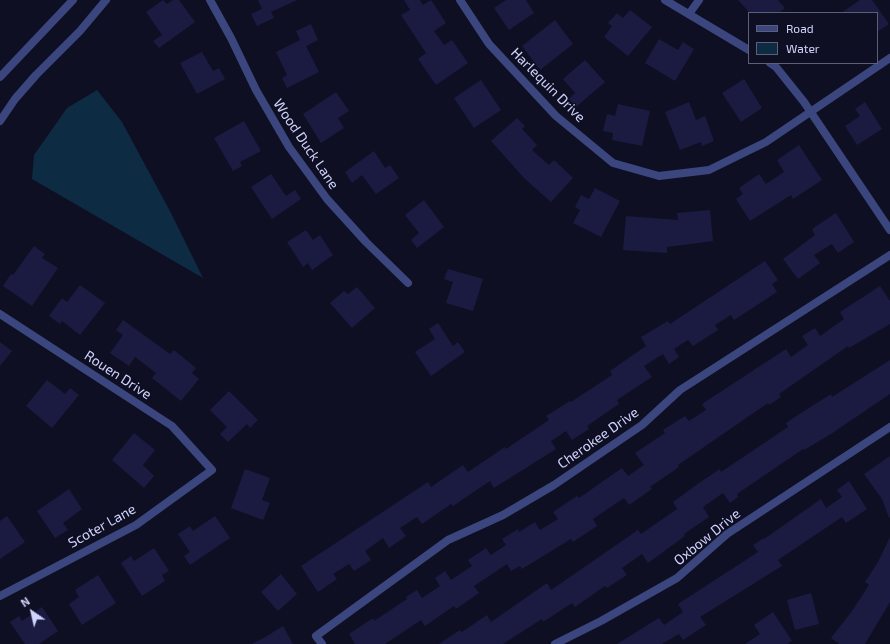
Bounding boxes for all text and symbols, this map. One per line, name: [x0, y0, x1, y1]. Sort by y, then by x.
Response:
legend: [748, 12, 878, 64]
text: Road: [786, 21, 814, 35]
text: Water: [786, 41, 820, 55]
street label: Harlequin Drive: [507, 44, 589, 126]
street label: Wood Duck Lane: [270, 96, 342, 192]
street label: Rouen Drive: [81, 347, 155, 403]
street label: Cherokee Drive: [554, 404, 642, 472]
street label: Scoter Lane: [65, 501, 139, 551]
street label: Oxbow Drive: [670, 505, 744, 569]
north arrow: [12, 592, 52, 632]
text: N: [18, 594, 32, 609]

